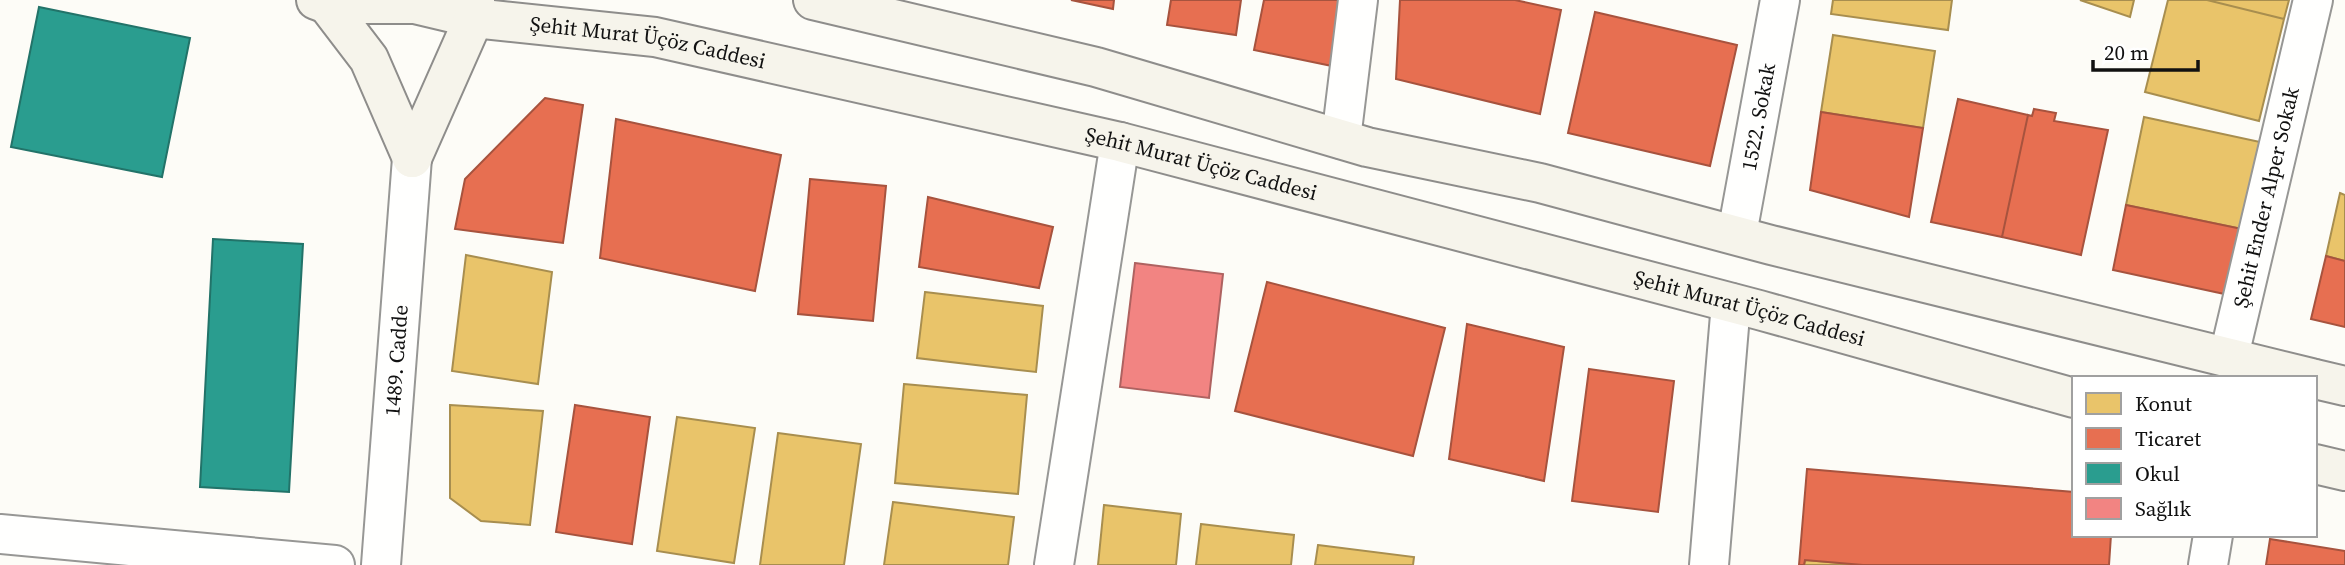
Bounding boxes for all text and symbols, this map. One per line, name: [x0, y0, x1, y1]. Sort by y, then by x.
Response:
street label: Şehit Murat Üçöz Caddesi: [529, 9, 768, 76]
scale bar: [2093, 28, 2198, 72]
text: 20 m: [2104, 38, 2149, 67]
street label: 1522. Sokak: [1734, 60, 1782, 173]
street label: Şehit Ender Alper Sokak: [2226, 83, 2306, 311]
street label: Şehit Murat Üçöz Caddesi: [1082, 120, 1320, 207]
street label: Şehit Murat Üçöz Caddesi: [1631, 263, 1869, 353]
street label: 1489. Cadde: [377, 304, 415, 417]
legend: [2072, 376, 2317, 537]
text: Konut: [2135, 389, 2192, 418]
text: Ticaret: [2135, 424, 2201, 453]
text: Okul: [2135, 459, 2180, 488]
text: Sağlık: [2135, 494, 2191, 523]

